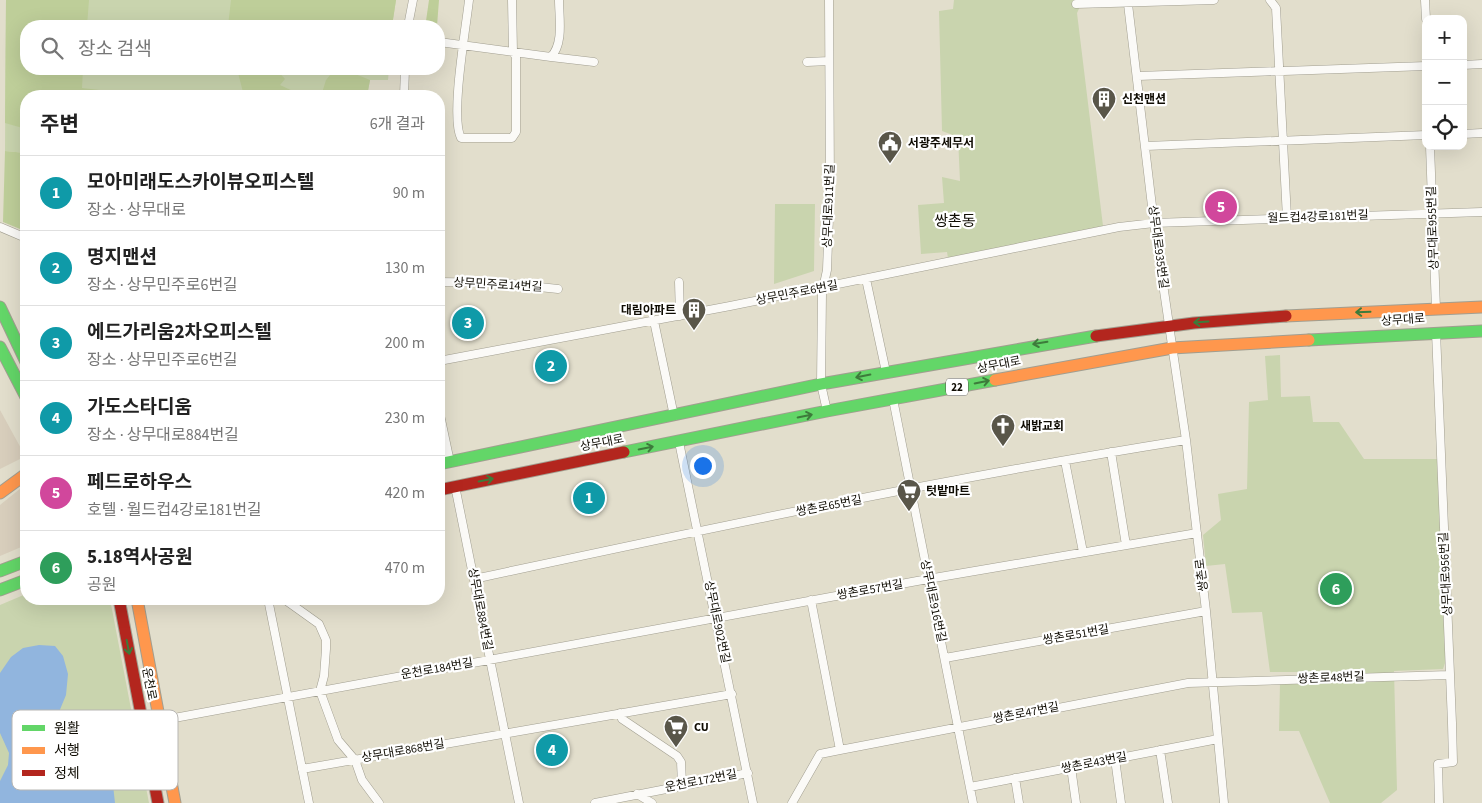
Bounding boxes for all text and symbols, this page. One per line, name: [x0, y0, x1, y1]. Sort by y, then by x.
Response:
map controls: [1422, 15, 1467, 150]
button: +: [1422, 15, 1467, 60]
search box: [20, 20, 445, 75]
icon: search: [38, 34, 66, 62]
text: 장소 검색: [78, 36, 152, 63]
button: −: [1422, 60, 1467, 105]
building icon: 신천맨션: [1091, 86, 1117, 120]
place label: 신천맨션: [1122, 91, 1166, 108]
button: locate: [1422, 105, 1467, 150]
text: 주변: [40, 109, 79, 139]
text: 6개 결과: [370, 113, 425, 135]
public building icon: 서광주세무서: [877, 130, 903, 164]
place label: 서광주세무서: [908, 135, 974, 152]
street label: 상무대로911번길: [819, 164, 839, 248]
text: 모아미래도스카이뷰오피스텔: [87, 169, 314, 196]
text: 1: [52, 182, 60, 204]
text: 90 m: [393, 182, 425, 204]
street label: 상무대로955번길: [1423, 186, 1443, 270]
pin: 5: [1205, 188, 1237, 226]
text: 장소 · 상무대로: [87, 199, 186, 221]
street label: 상무대로935번길: [1144, 204, 1172, 290]
street label: 월드컵4강로181번길: [1267, 207, 1369, 227]
district label: 쌍촌동: [934, 211, 976, 232]
text: 명지맨션: [87, 244, 157, 271]
text: 2: [52, 257, 60, 279]
text: 130 m: [385, 257, 425, 279]
text: 장소 · 상무민주로6번길: [87, 274, 238, 296]
street label: 상무민주로14번길: [453, 274, 543, 296]
street label: 상무민주로6번길: [755, 277, 839, 309]
building icon: 대림아파트: [681, 297, 707, 331]
place label: 대림아파트: [621, 302, 676, 319]
pin: 3: [452, 304, 484, 342]
one-way arrow: [1356, 307, 1372, 317]
street label: 상무대로: [1380, 310, 1426, 330]
one-way arrow: [1193, 318, 1209, 327]
text: 에드가리움2차오피스텔: [87, 319, 272, 346]
text: 3: [52, 332, 60, 354]
text: 200 m: [385, 332, 425, 354]
one-way arrow: [1032, 339, 1048, 349]
pin: 2: [535, 347, 567, 385]
text: 장소 · 상무민주로6번길: [87, 349, 238, 371]
street label: 상무대로: [976, 352, 1022, 378]
one-way arrow: [855, 372, 871, 381]
one-way arrow: [974, 377, 990, 387]
road number: 22: [946, 378, 968, 396]
text: 가도스타디움: [87, 394, 192, 421]
text: 4: [52, 407, 60, 429]
text: 230 m: [385, 407, 425, 429]
one-way arrow: [797, 411, 813, 420]
church icon: 새밝교회: [990, 413, 1016, 447]
place label: 새밝교회: [1020, 418, 1064, 435]
text: 장소 · 상무대로884번길: [87, 424, 239, 446]
street label: 상무대로: [579, 430, 625, 456]
one-way arrow: [638, 443, 654, 453]
your location: [690, 453, 716, 479]
text: 페드로하우스: [87, 469, 192, 496]
one-way arrow: [478, 474, 494, 484]
supermarket icon: 텃밭마트: [896, 478, 922, 512]
pin: 1: [573, 479, 605, 517]
text: 5: [52, 482, 60, 504]
text: 420 m: [385, 482, 425, 504]
place label: 텃밭마트: [926, 483, 970, 500]
street label: 쌍촌로65번길: [794, 491, 864, 521]
text: 호텔 · 월드컵4강로181번길: [87, 499, 262, 521]
street label: 상무대로956번길: [1435, 532, 1457, 616]
text: 5.18역사공원: [87, 544, 193, 571]
text: 6: [52, 557, 60, 579]
text: 470 m: [385, 557, 425, 579]
street label: 상무대로916번길: [916, 558, 950, 644]
street label: 쌍촌로: [1192, 558, 1212, 592]
street label: 상무대로884번길: [464, 566, 496, 652]
pin: 6: [1320, 570, 1352, 608]
text: 공원: [87, 574, 116, 596]
street label: 쌍촌로57번길: [835, 576, 905, 604]
street label: 상무대로902번길: [700, 579, 734, 665]
street label: 쌍촌로51번길: [1041, 621, 1111, 649]
one-way arrow: [123, 638, 133, 654]
street label: 운천로184번길: [400, 654, 474, 684]
street label: 운천로: [137, 666, 161, 702]
street label: 쌍촌로48번길: [1297, 668, 1365, 688]
street label: 쌍촌로47번길: [991, 698, 1061, 728]
legend: [12, 710, 178, 790]
supermarket icon: CU: [663, 714, 689, 748]
text: 원활: [54, 719, 80, 739]
place label: CU: [694, 719, 709, 736]
pin: 4: [536, 731, 568, 769]
street label: 상무대로868번길: [360, 735, 446, 767]
text: 서행: [54, 741, 80, 761]
street label: 쌍촌로43번길: [1059, 748, 1129, 778]
text: 정체: [54, 764, 80, 784]
street label: 운천로172번길: [664, 766, 738, 796]

